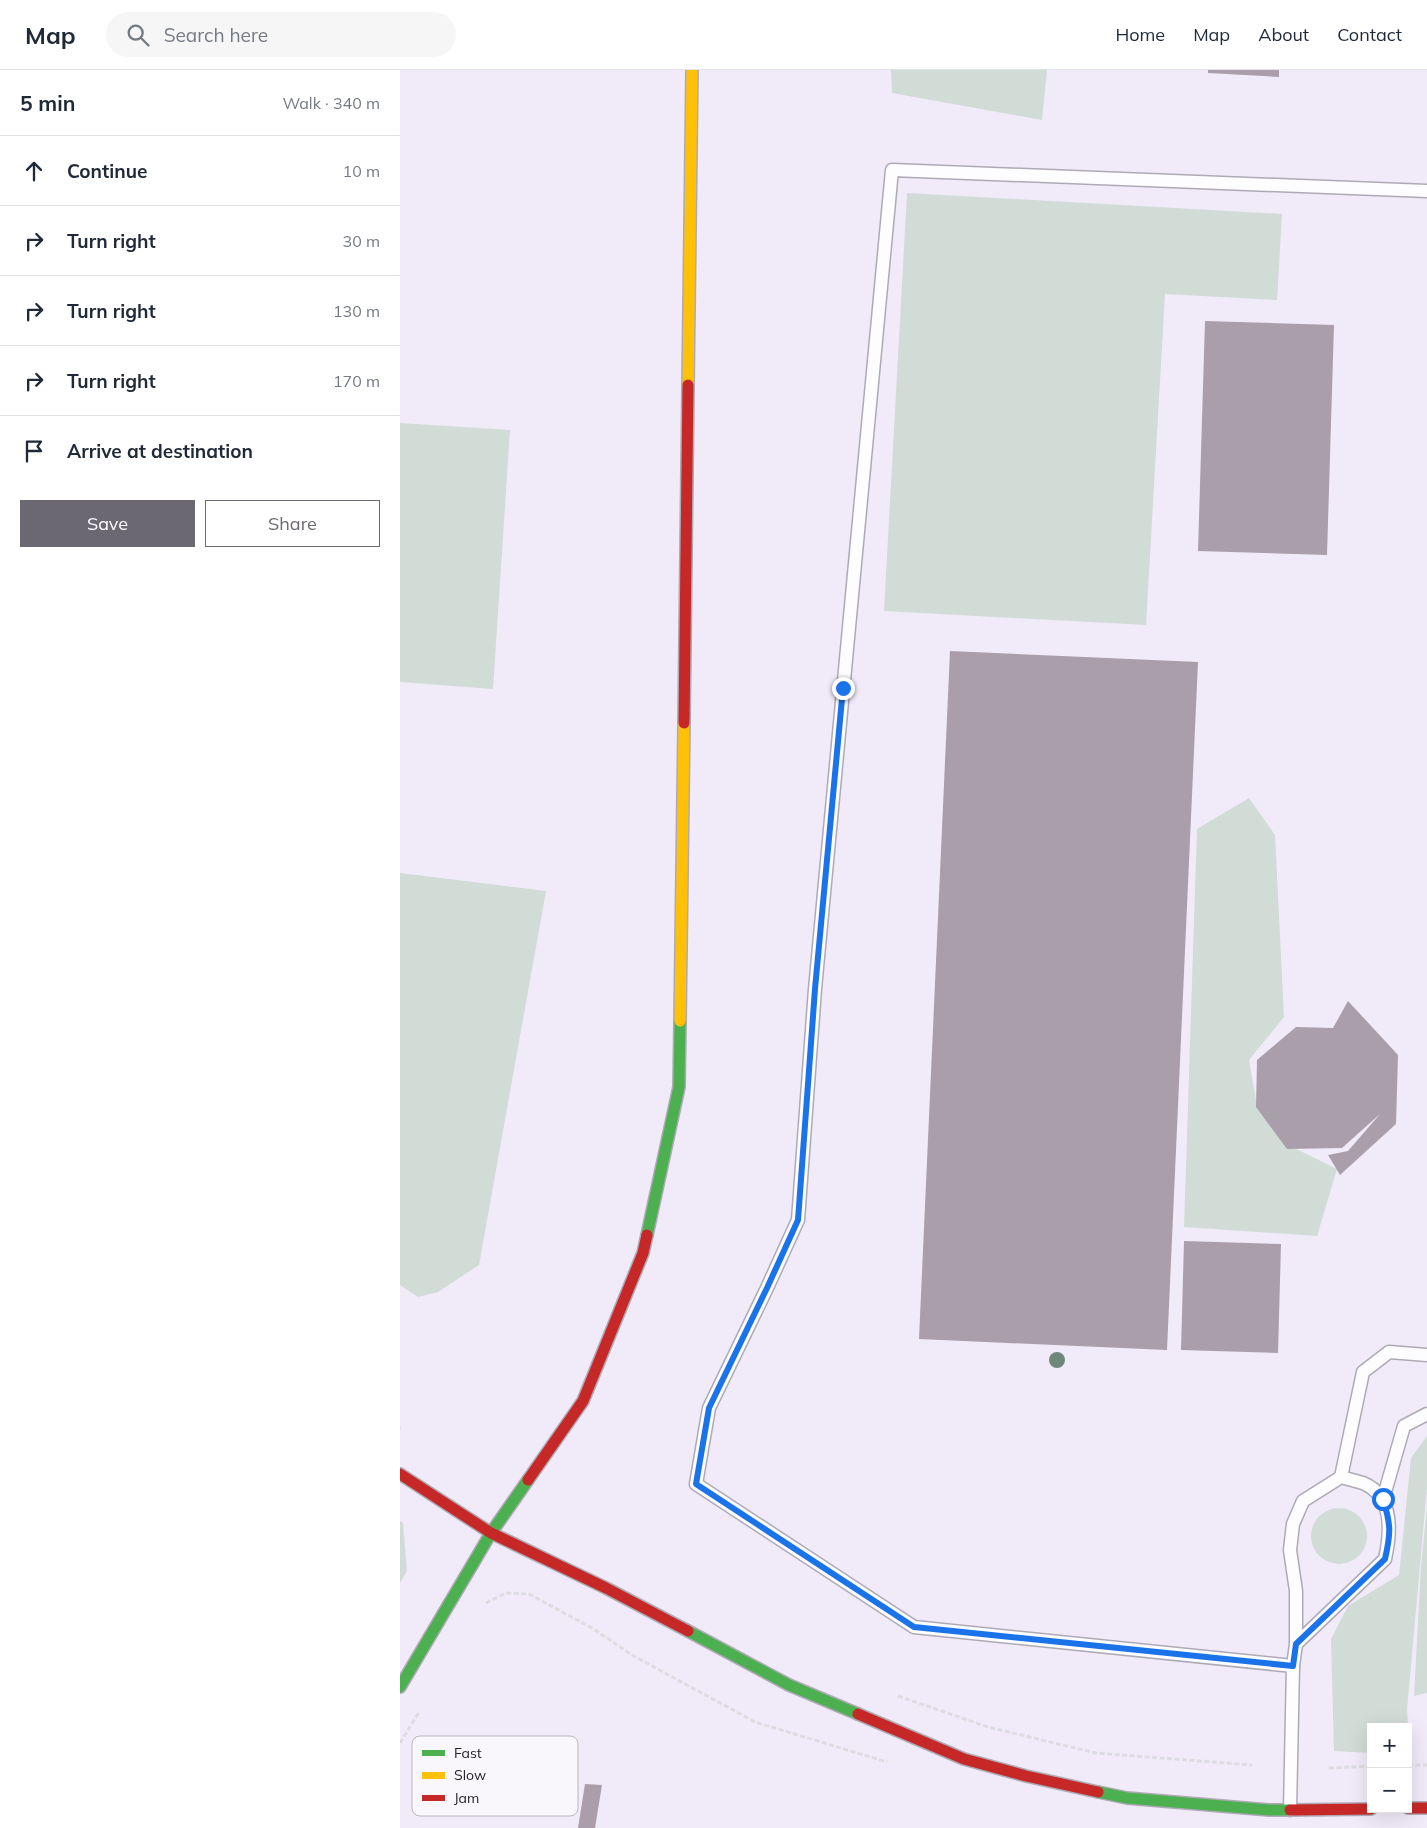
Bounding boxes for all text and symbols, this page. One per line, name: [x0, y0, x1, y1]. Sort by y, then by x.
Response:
search box: [106, 12, 456, 57]
text: Map: [25, 20, 76, 50]
icon: search: [124, 21, 152, 49]
text: Search here: [164, 23, 268, 47]
text: Home: [1115, 23, 1165, 46]
text: Map: [1193, 23, 1230, 46]
text: About: [1258, 23, 1309, 46]
text: Contact: [1337, 23, 1402, 46]
text: 5 min: [20, 90, 75, 116]
text: Walk · 340 m: [282, 93, 380, 113]
icon: ahead: [20, 157, 48, 185]
text: Continue: [67, 159, 147, 183]
text: 10 m: [343, 161, 380, 181]
icon: right: [20, 227, 48, 255]
text: Turn right: [67, 229, 156, 253]
text: 30 m: [343, 231, 380, 251]
icon: right: [20, 297, 48, 325]
text: Turn right: [67, 299, 156, 323]
text: 130 m: [333, 301, 380, 321]
icon: right: [20, 367, 48, 395]
text: Turn right: [67, 369, 156, 393]
text: 170 m: [333, 371, 380, 391]
icon: arrive: [20, 437, 48, 465]
text: Arrive at destination: [67, 439, 253, 463]
button: Save: [20, 500, 195, 547]
button: Share: [205, 500, 380, 547]
route end: [832, 677, 855, 700]
route start: [1372, 1488, 1395, 1511]
map controls: [1367, 1723, 1412, 1813]
button: +: [1367, 1723, 1412, 1768]
legend: [412, 1736, 578, 1816]
text: Fast: [454, 1744, 482, 1762]
text: Slow: [454, 1766, 486, 1784]
button: −: [1367, 1768, 1412, 1813]
text: Jam: [454, 1789, 479, 1807]

